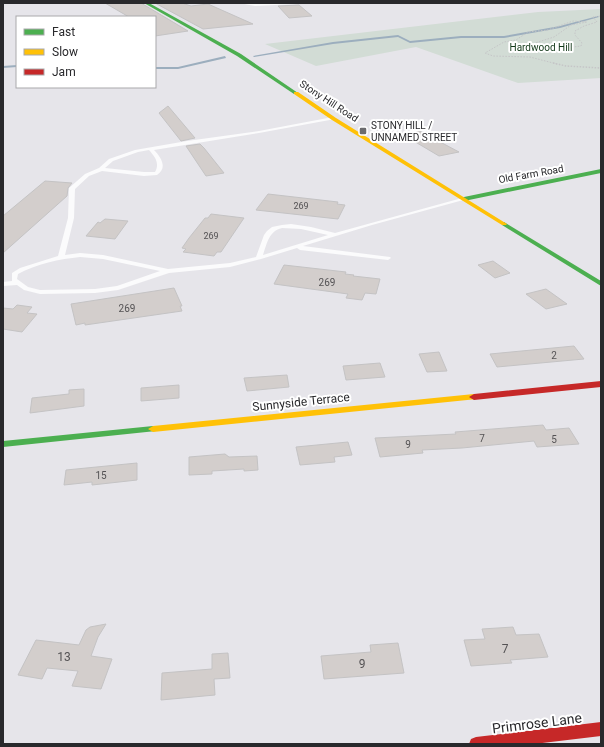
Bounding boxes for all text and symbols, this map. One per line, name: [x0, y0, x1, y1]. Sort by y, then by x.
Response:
legend: [16, 16, 156, 88]
text: Fast: [52, 25, 75, 39]
park label: Hardwood Hill: [510, 42, 572, 53]
text: Slow: [52, 45, 78, 59]
text: Jam: [52, 65, 76, 79]
street label: Stony Hill Road: [298, 78, 360, 124]
place label: STONY HILL / UNNAMED STREET: [371, 120, 457, 143]
marker: STONY HILL / UNNAMED STREET: [358, 126, 368, 136]
street label: Old Farm Road: [498, 163, 564, 185]
house number: 269: [293, 201, 309, 211]
house number: 269: [203, 231, 219, 241]
house number: 269: [319, 277, 335, 288]
house number: 269: [119, 303, 135, 314]
house number: 2: [551, 350, 557, 361]
street label: Sunnyside Terrace: [252, 390, 350, 414]
house number: 7: [479, 433, 485, 444]
house number: 5: [551, 434, 557, 445]
house number: 9: [405, 439, 411, 450]
house number: 15: [95, 470, 107, 481]
house number: 7: [502, 642, 509, 656]
house number: 13: [57, 650, 71, 664]
house number: 9: [359, 657, 365, 671]
street label: Primrose Lane: [491, 710, 583, 736]

